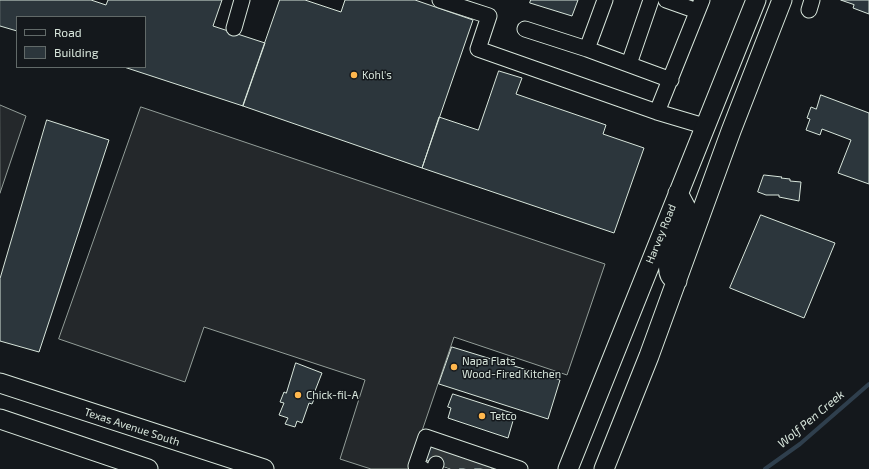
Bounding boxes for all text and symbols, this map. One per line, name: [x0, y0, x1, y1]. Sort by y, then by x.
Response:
legend: [16, 16, 146, 68]
text: Road: [54, 25, 82, 39]
text: Building: [54, 45, 98, 59]
place label: Kohl's: [362, 68, 392, 82]
marker: Kohl's: [349, 70, 359, 80]
street label: Harvey Road: [643, 202, 679, 266]
place label: Napa Flats Wood-Fired Kitchen: [462, 354, 561, 380]
marker: Napa Flats Wood-Fired Kitchen: [449, 362, 459, 372]
water label: Wolf Pen Creek: [775, 387, 847, 451]
place label: Chick-fil-A: [306, 388, 358, 402]
marker: Chick-fil-A: [293, 390, 303, 400]
street label: Texas Avenue South: [83, 405, 181, 449]
place label: Tetco: [490, 409, 517, 423]
marker: Tetco: [477, 411, 487, 421]

